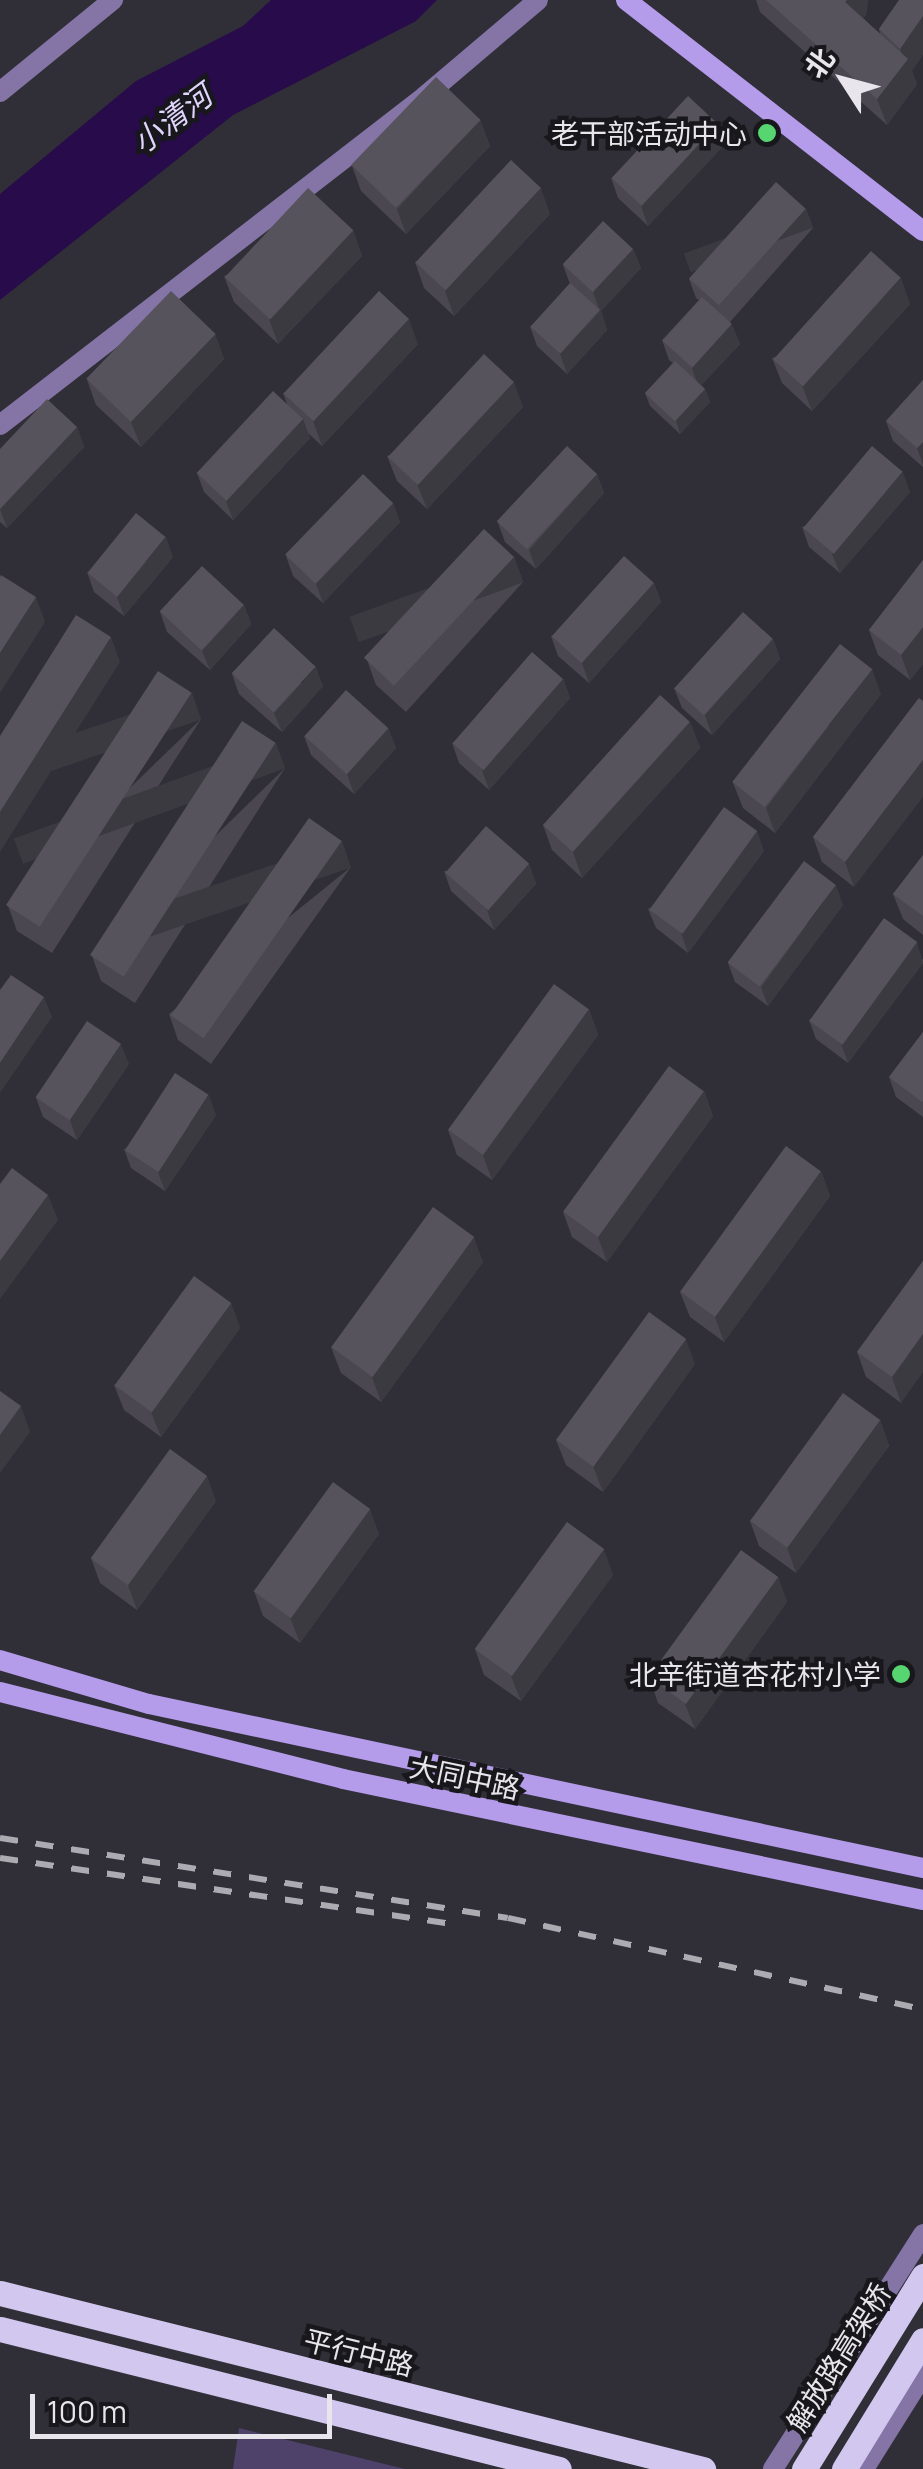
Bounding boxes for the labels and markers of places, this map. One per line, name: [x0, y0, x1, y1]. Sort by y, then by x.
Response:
place label: 老干部活动中心: [551, 116, 747, 150]
marker: 老干部活动中心: [756, 122, 778, 144]
place label: 北辛街道杏花村小学: [629, 1657, 881, 1691]
marker: 北辛街道杏花村小学: [890, 1663, 912, 1685]

